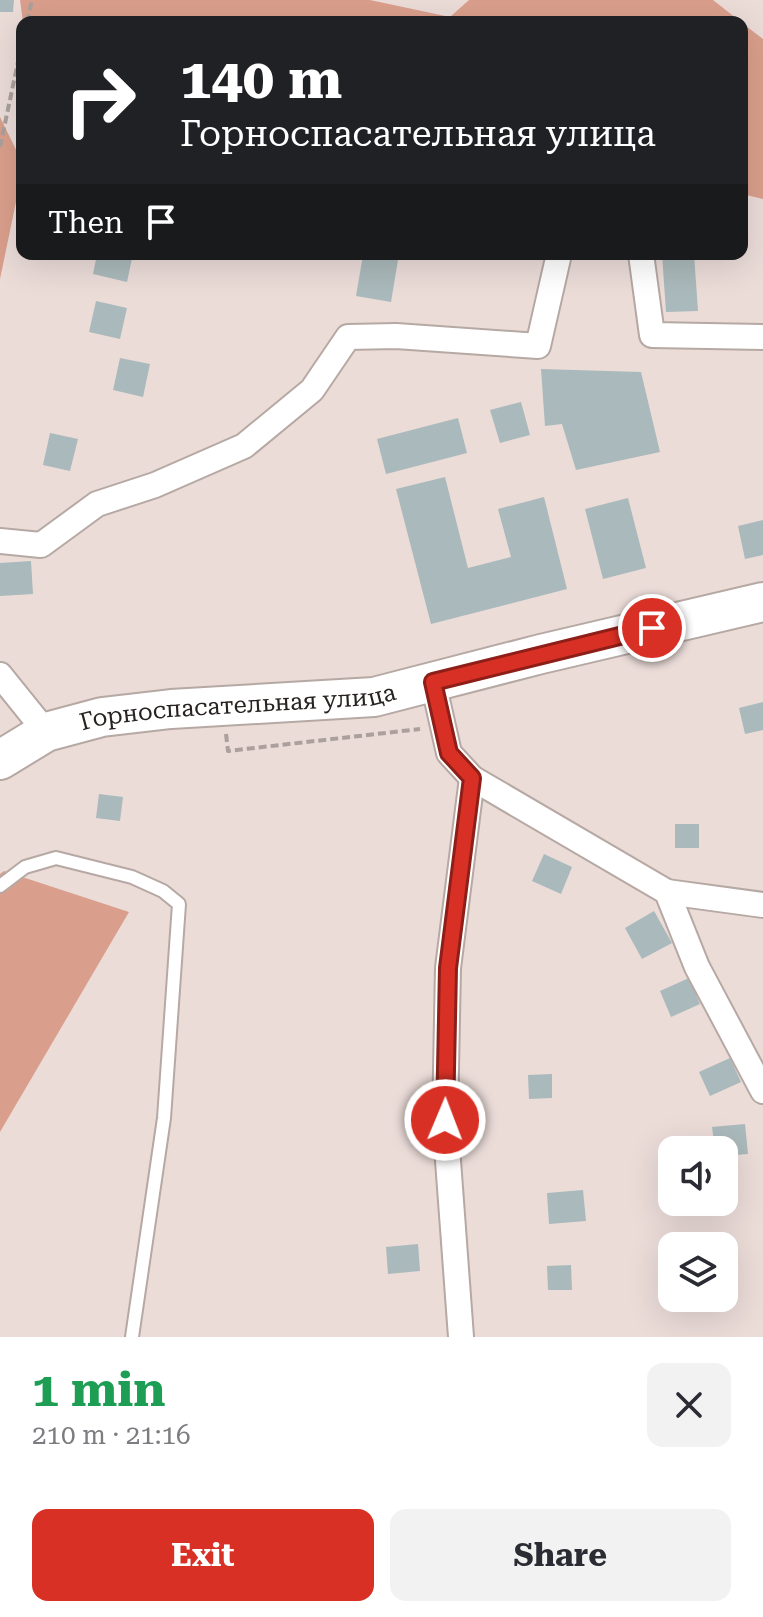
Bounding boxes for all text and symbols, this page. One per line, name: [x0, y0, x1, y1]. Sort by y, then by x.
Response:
text: 140 m: [180, 46, 342, 112]
icon: right: [48, 48, 152, 152]
text: Горноспасательная улица: [180, 113, 656, 155]
icon: arrive: [139, 200, 183, 244]
text: Then: [48, 205, 123, 240]
pin: [618, 594, 686, 662]
icon: arrive: [630, 606, 674, 650]
street label: Горноспасательная улица: [77, 678, 399, 736]
position arrow: [403, 1078, 487, 1162]
map controls: [658, 1136, 738, 1312]
button: sound: [658, 1136, 738, 1216]
button: layers: [658, 1232, 738, 1312]
text: 1 min: [32, 1362, 165, 1418]
button: close: [647, 1363, 731, 1447]
text: 210 m · 21:16: [32, 1420, 191, 1450]
button: Exit: [32, 1509, 374, 1601]
button: Share: [390, 1509, 731, 1601]

